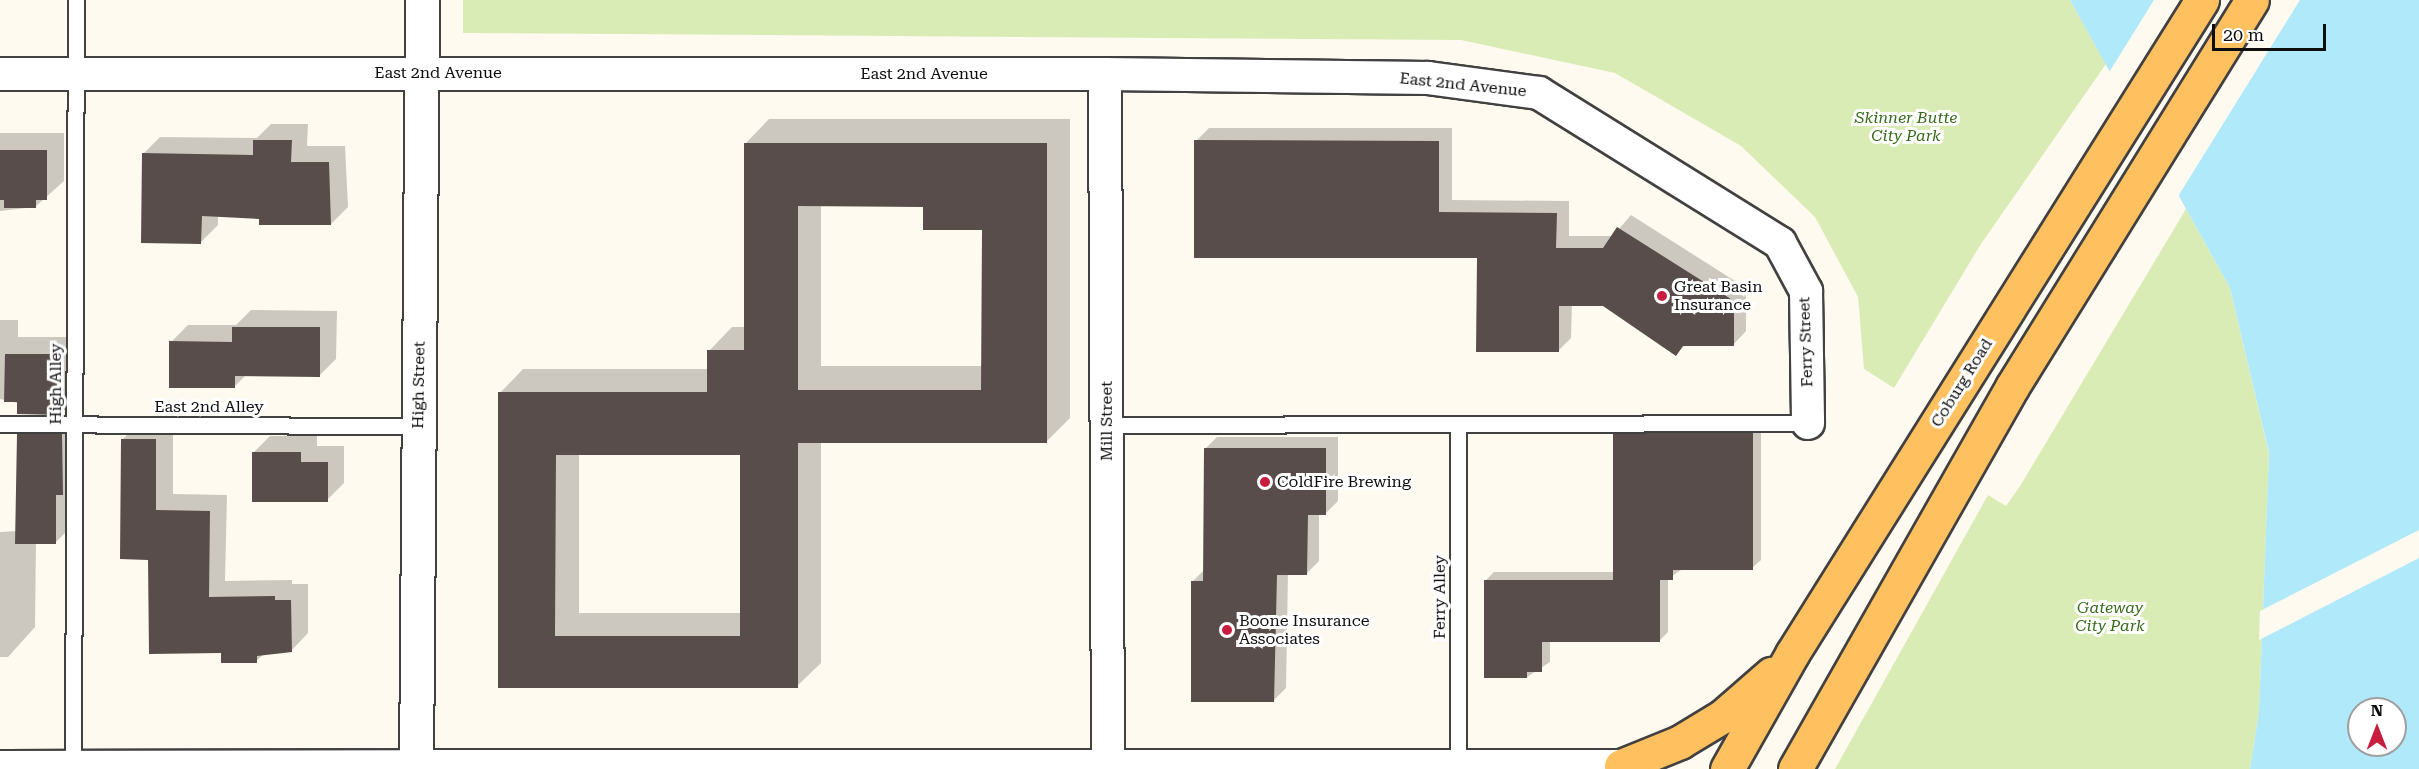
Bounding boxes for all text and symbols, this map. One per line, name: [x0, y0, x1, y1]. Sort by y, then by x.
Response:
scale bar: [2215, 12, 2329, 50]
text: 20 m: [2223, 24, 2264, 45]
street label: East 2nd Avenue: [374, 63, 502, 83]
street label: East 2nd Avenue: [860, 64, 988, 84]
street label: East 2nd Avenue: [1399, 69, 1527, 101]
park label: Skinner Butte City Park: [1855, 108, 1957, 146]
place label: Great Basin Insurance: [1674, 277, 1762, 315]
marker: Great Basin Insurance: [1655, 289, 1669, 303]
street label: Ferry Street: [1795, 296, 1817, 388]
street label: Coburg Road: [1927, 335, 1997, 431]
street label: High Street: [409, 341, 429, 429]
street label: High Alley: [46, 343, 66, 425]
street label: Mill Street: [1097, 381, 1117, 461]
street label: East 2nd Alley: [154, 397, 264, 417]
place label: ColdFire Brewing: [1277, 472, 1411, 492]
marker: ColdFire Brewing: [1258, 475, 1272, 489]
street label: Ferry Alley: [1430, 555, 1450, 639]
park label: Gateway City Park: [2075, 598, 2145, 636]
place label: Boone Insurance Associates: [1239, 611, 1370, 649]
marker: Boone Insurance Associates: [1220, 623, 1234, 637]
north arrow: [2347, 697, 2407, 757]
text: N: [2371, 701, 2383, 720]

